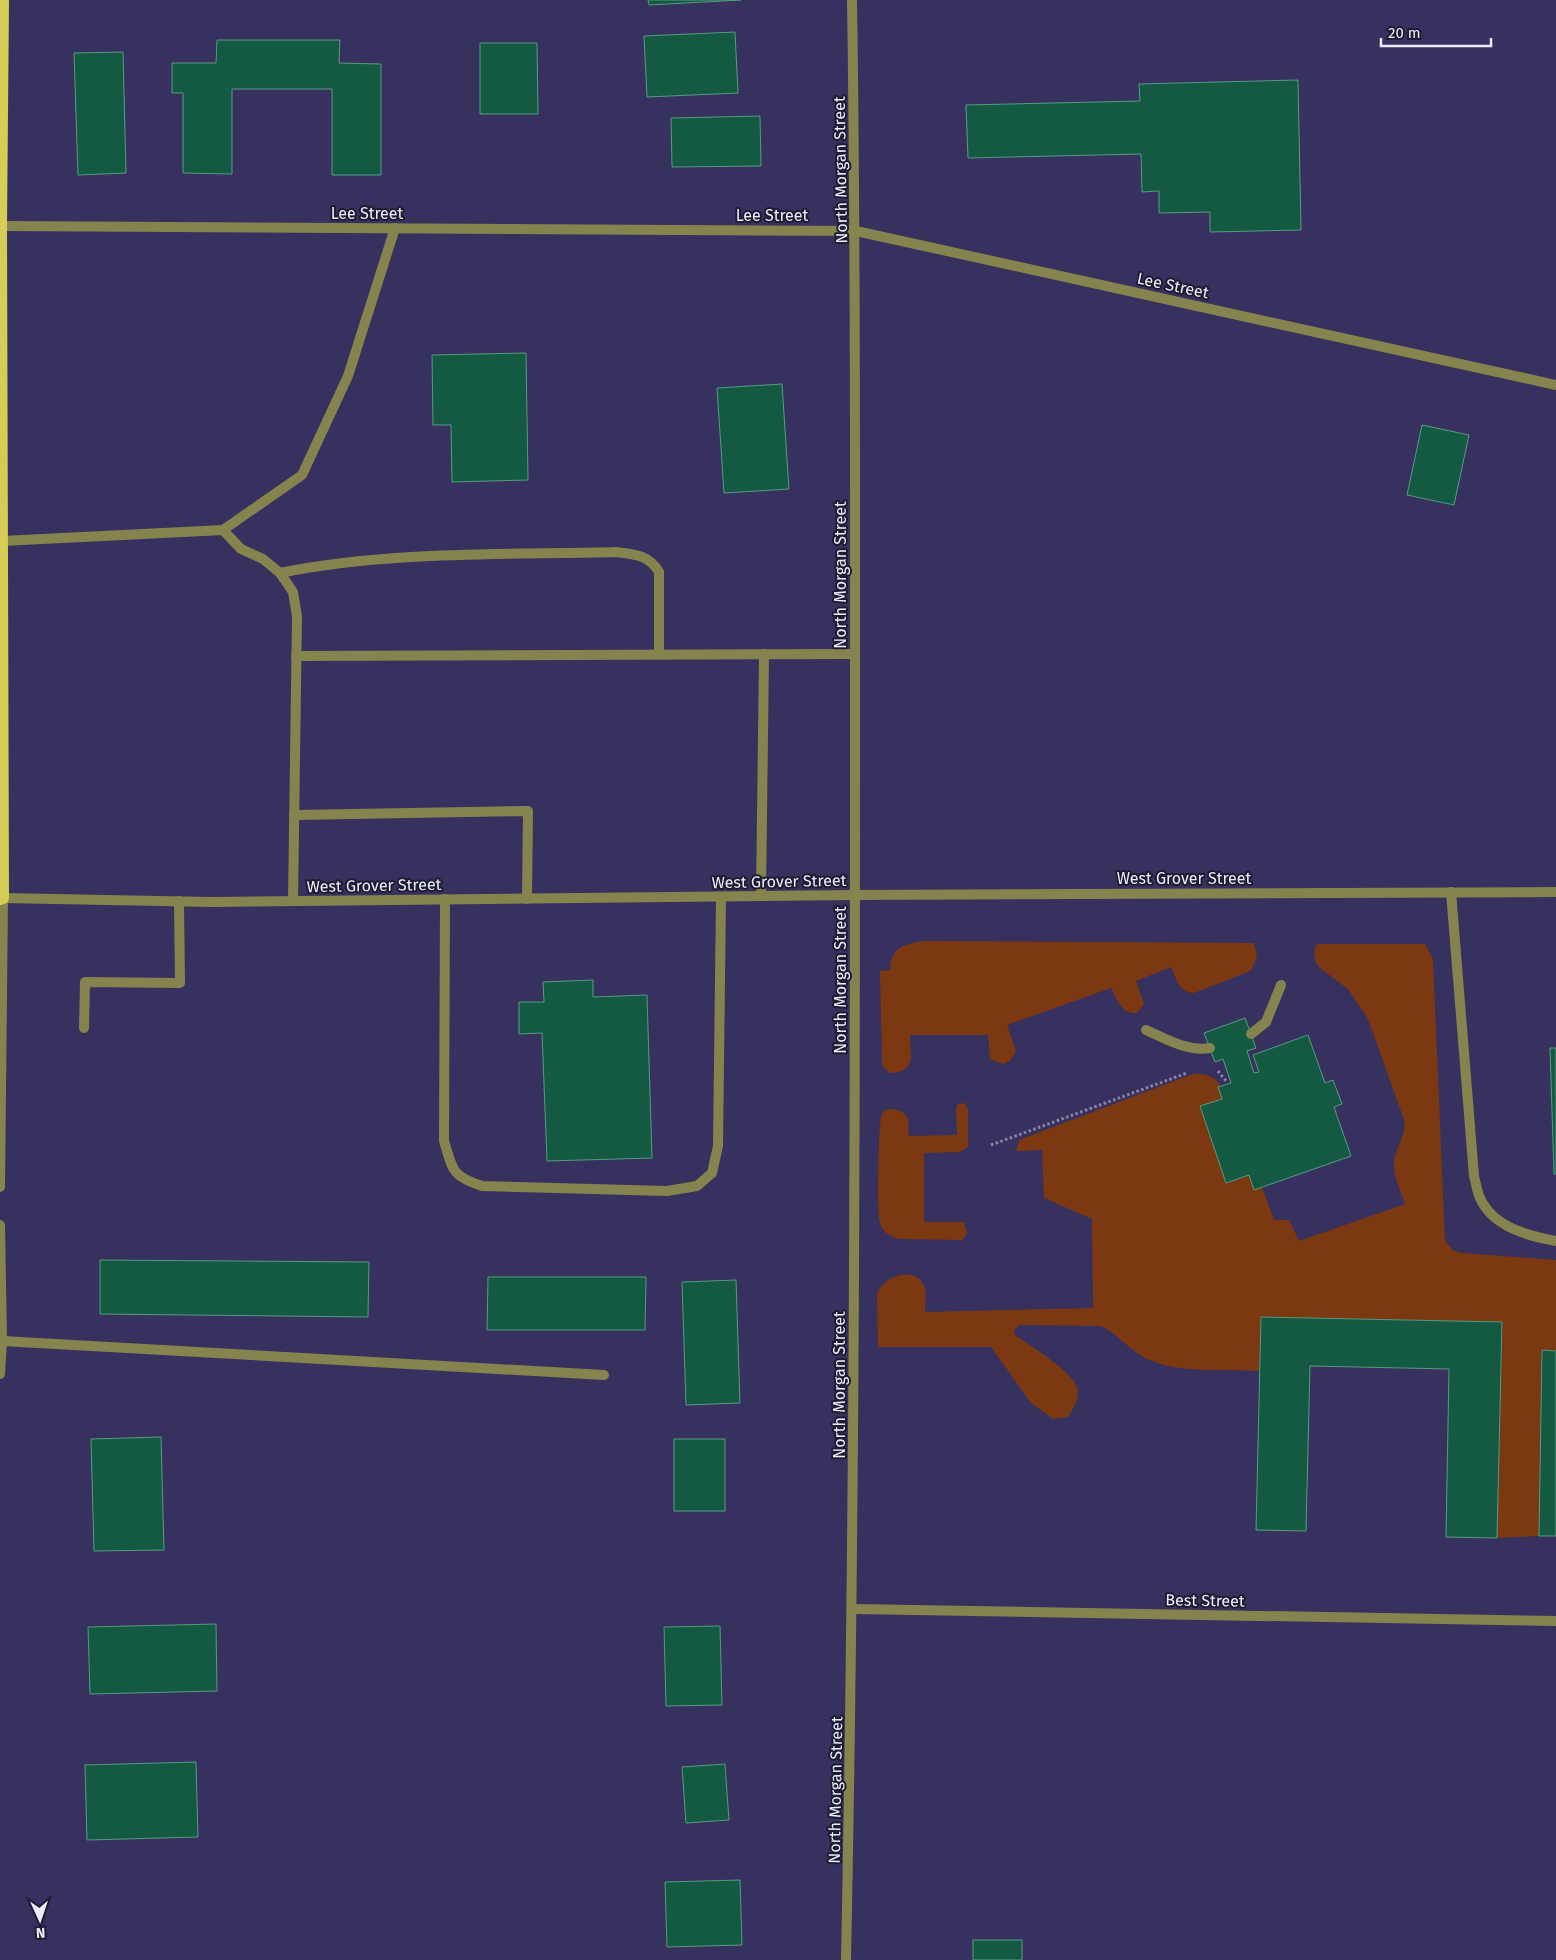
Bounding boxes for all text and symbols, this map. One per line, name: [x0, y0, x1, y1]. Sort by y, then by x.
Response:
scale bar: [1381, 15, 1491, 47]
text: 20 m: [1388, 24, 1421, 42]
street label: North Morgan Street: [830, 96, 851, 244]
street label: Lee Street: [331, 204, 404, 223]
street label: Lee Street: [736, 206, 809, 225]
street label: Lee Street: [1135, 269, 1211, 302]
street label: North Morgan Street: [831, 501, 850, 649]
street label: West Grover Street: [1117, 869, 1252, 888]
street label: West Grover Street: [712, 871, 847, 892]
street label: West Grover Street: [307, 875, 442, 896]
street label: North Morgan Street: [831, 906, 850, 1054]
street label: North Morgan Street: [830, 1311, 849, 1459]
street label: Best Street: [1165, 1590, 1245, 1611]
street label: North Morgan Street: [825, 1716, 846, 1864]
north arrow: [15, 1895, 65, 1945]
text: N: [36, 1924, 46, 1941]

